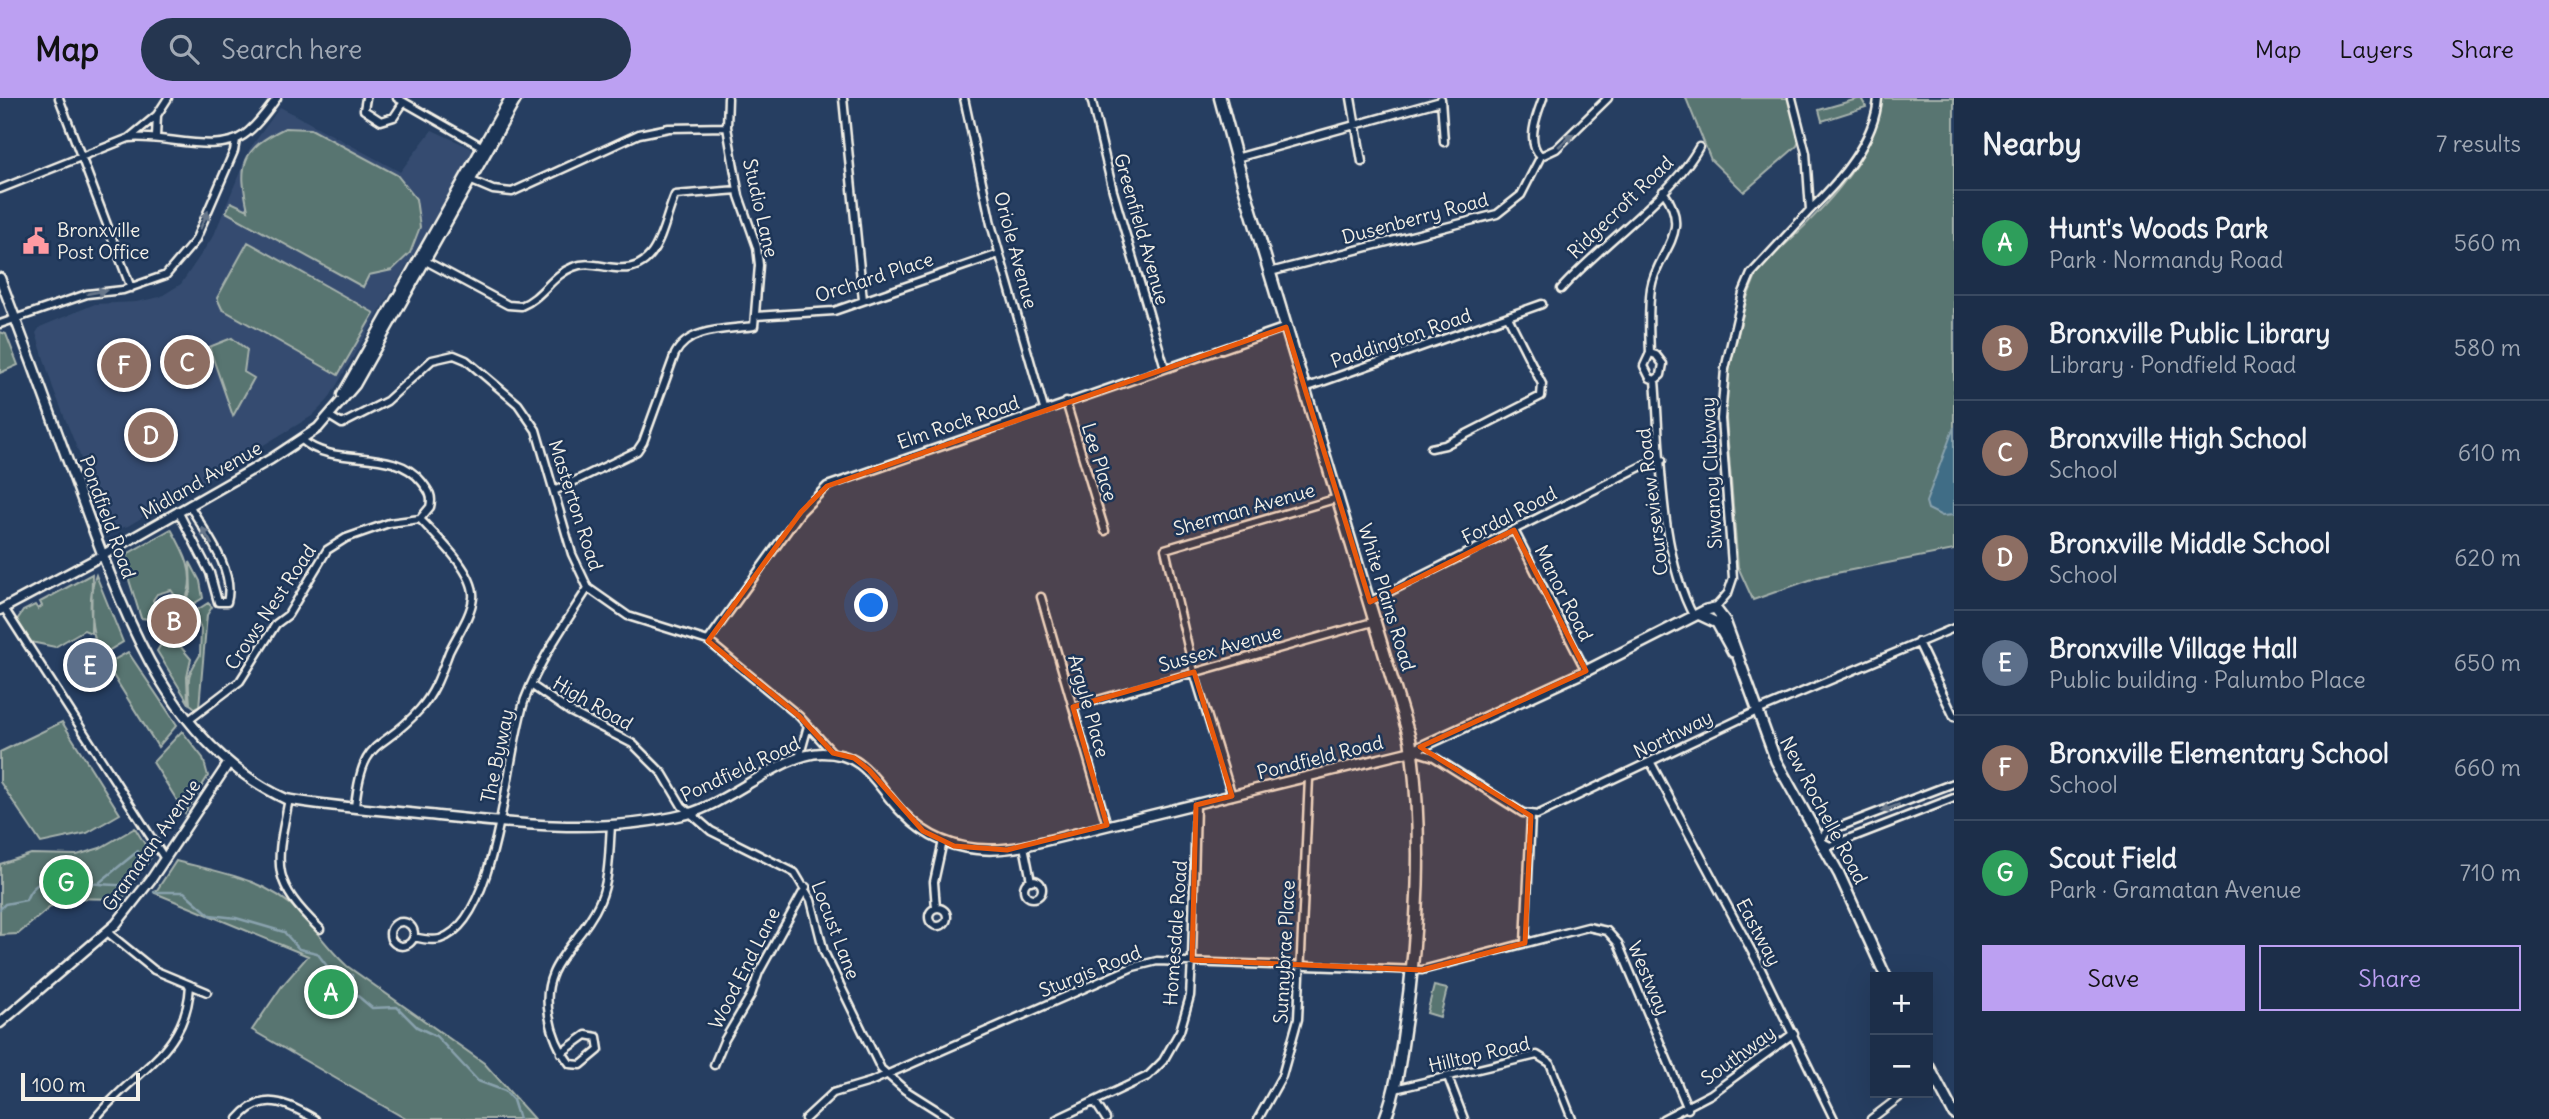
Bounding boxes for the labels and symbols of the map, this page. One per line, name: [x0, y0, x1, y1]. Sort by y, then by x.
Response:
one-way arrow: [1557, 133, 1574, 149]
street label: Greenfield Avenue: [1109, 150, 1175, 308]
street label: Ridgecroft Road: [1562, 150, 1678, 264]
street label: Studio Lane: [738, 156, 784, 260]
street label: Dusenberry Road: [1339, 187, 1491, 249]
street label: Oriole Avenue: [989, 189, 1043, 311]
one-way arrow: [198, 210, 210, 230]
place label: Bronxville Post Office: [57, 218, 149, 264]
public building icon: Bronxville Post Office: [21, 226, 51, 256]
street label: Orchard Place: [812, 247, 936, 307]
one-way arrow: [86, 286, 108, 297]
street label: Paddington Road: [1328, 303, 1474, 373]
pin: C: [164, 336, 210, 388]
pin: F: [101, 339, 147, 391]
street label: Elm Rock Road: [894, 390, 1022, 454]
street label: Siwanoy Clubway: [1695, 396, 1727, 550]
pin: D: [128, 409, 174, 461]
street label: Lee Place: [1077, 420, 1123, 504]
street label: Courseview Road: [1631, 427, 1673, 577]
street label: Midland Avenue: [136, 436, 266, 524]
street label: Masterton Road: [544, 437, 608, 573]
street label: Pondfield Road: [75, 452, 141, 582]
street label: Sherman Avenue: [1170, 477, 1318, 541]
street label: Fordal Road: [1457, 481, 1561, 549]
street label: White Plains Road: [1353, 520, 1421, 674]
one-way arrow: [201, 526, 213, 545]
street label: Crows Nest Road: [219, 540, 321, 674]
street label: Manor Road: [1530, 541, 1598, 645]
your location: [854, 588, 888, 622]
pin: B: [151, 595, 197, 647]
street label: Sussex Avenue: [1156, 619, 1284, 677]
pin: E: [67, 639, 113, 691]
street label: Argyle Place: [1063, 652, 1115, 760]
street label: High Road: [549, 670, 637, 736]
street label: Northway: [1629, 705, 1717, 763]
street label: The Byway: [475, 707, 519, 805]
street label: Pondfield Road: [1254, 730, 1386, 784]
street label: Pondfield Road: [676, 731, 804, 807]
street label: New Rochelle Road: [1775, 732, 1873, 888]
street label: Gramatan Avenue: [96, 774, 206, 916]
one-way arrow: [1880, 802, 1901, 813]
pin: G: [43, 856, 89, 908]
street label: Homesdale Road: [1158, 860, 1192, 1006]
street label: Locust Lane: [806, 877, 866, 983]
street label: Sunnybrae Place: [1268, 880, 1300, 1024]
street label: Eastway: [1731, 894, 1787, 970]
street label: Wood End Lane: [703, 903, 785, 1033]
street label: Westway: [1623, 937, 1675, 1019]
street label: Sturgis Road: [1035, 940, 1145, 1002]
pin: A: [308, 966, 354, 1018]
street label: Southway: [1696, 1020, 1780, 1090]
street label: Hilltop Road: [1426, 1031, 1532, 1077]
scale bar: [21, 1070, 140, 1102]

